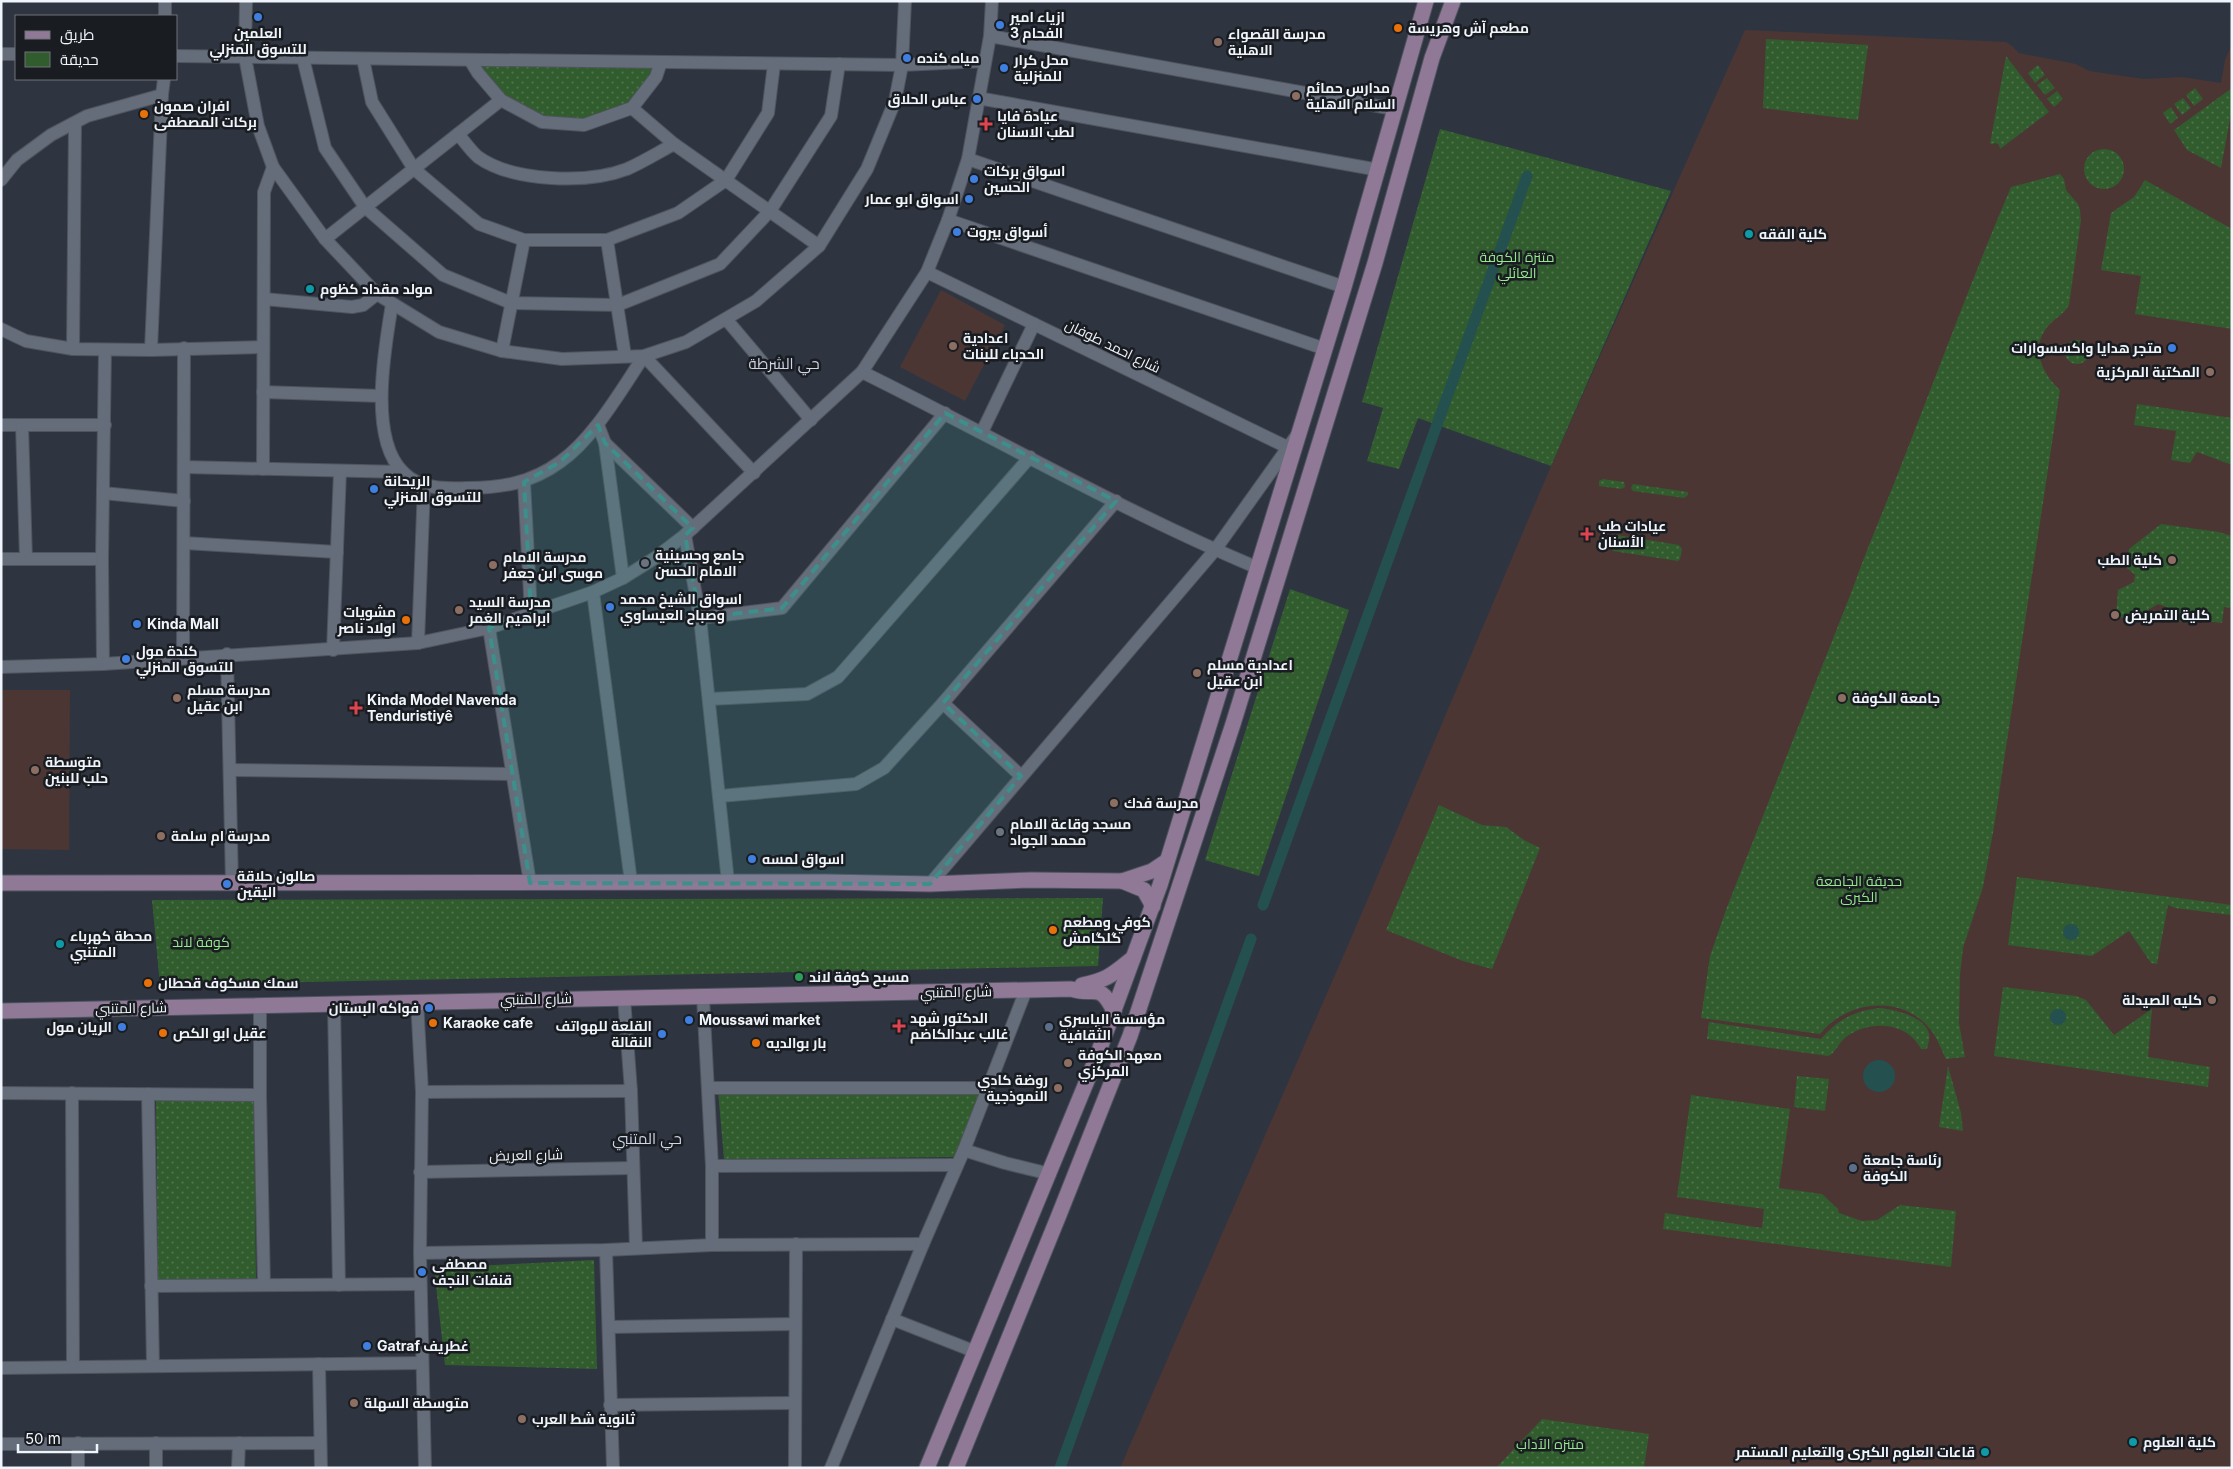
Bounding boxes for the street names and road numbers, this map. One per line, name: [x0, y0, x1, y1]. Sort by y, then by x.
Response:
street label: شارع احمد طوفان: [1062, 315, 1164, 377]
street label: شارع المتنبي: [920, 982, 992, 1005]
street label: شارع المتنبي: [500, 989, 572, 1012]
street label: شارع المتنبي: [95, 998, 167, 1021]
street label: شارع العريض: [489, 1145, 563, 1165]

